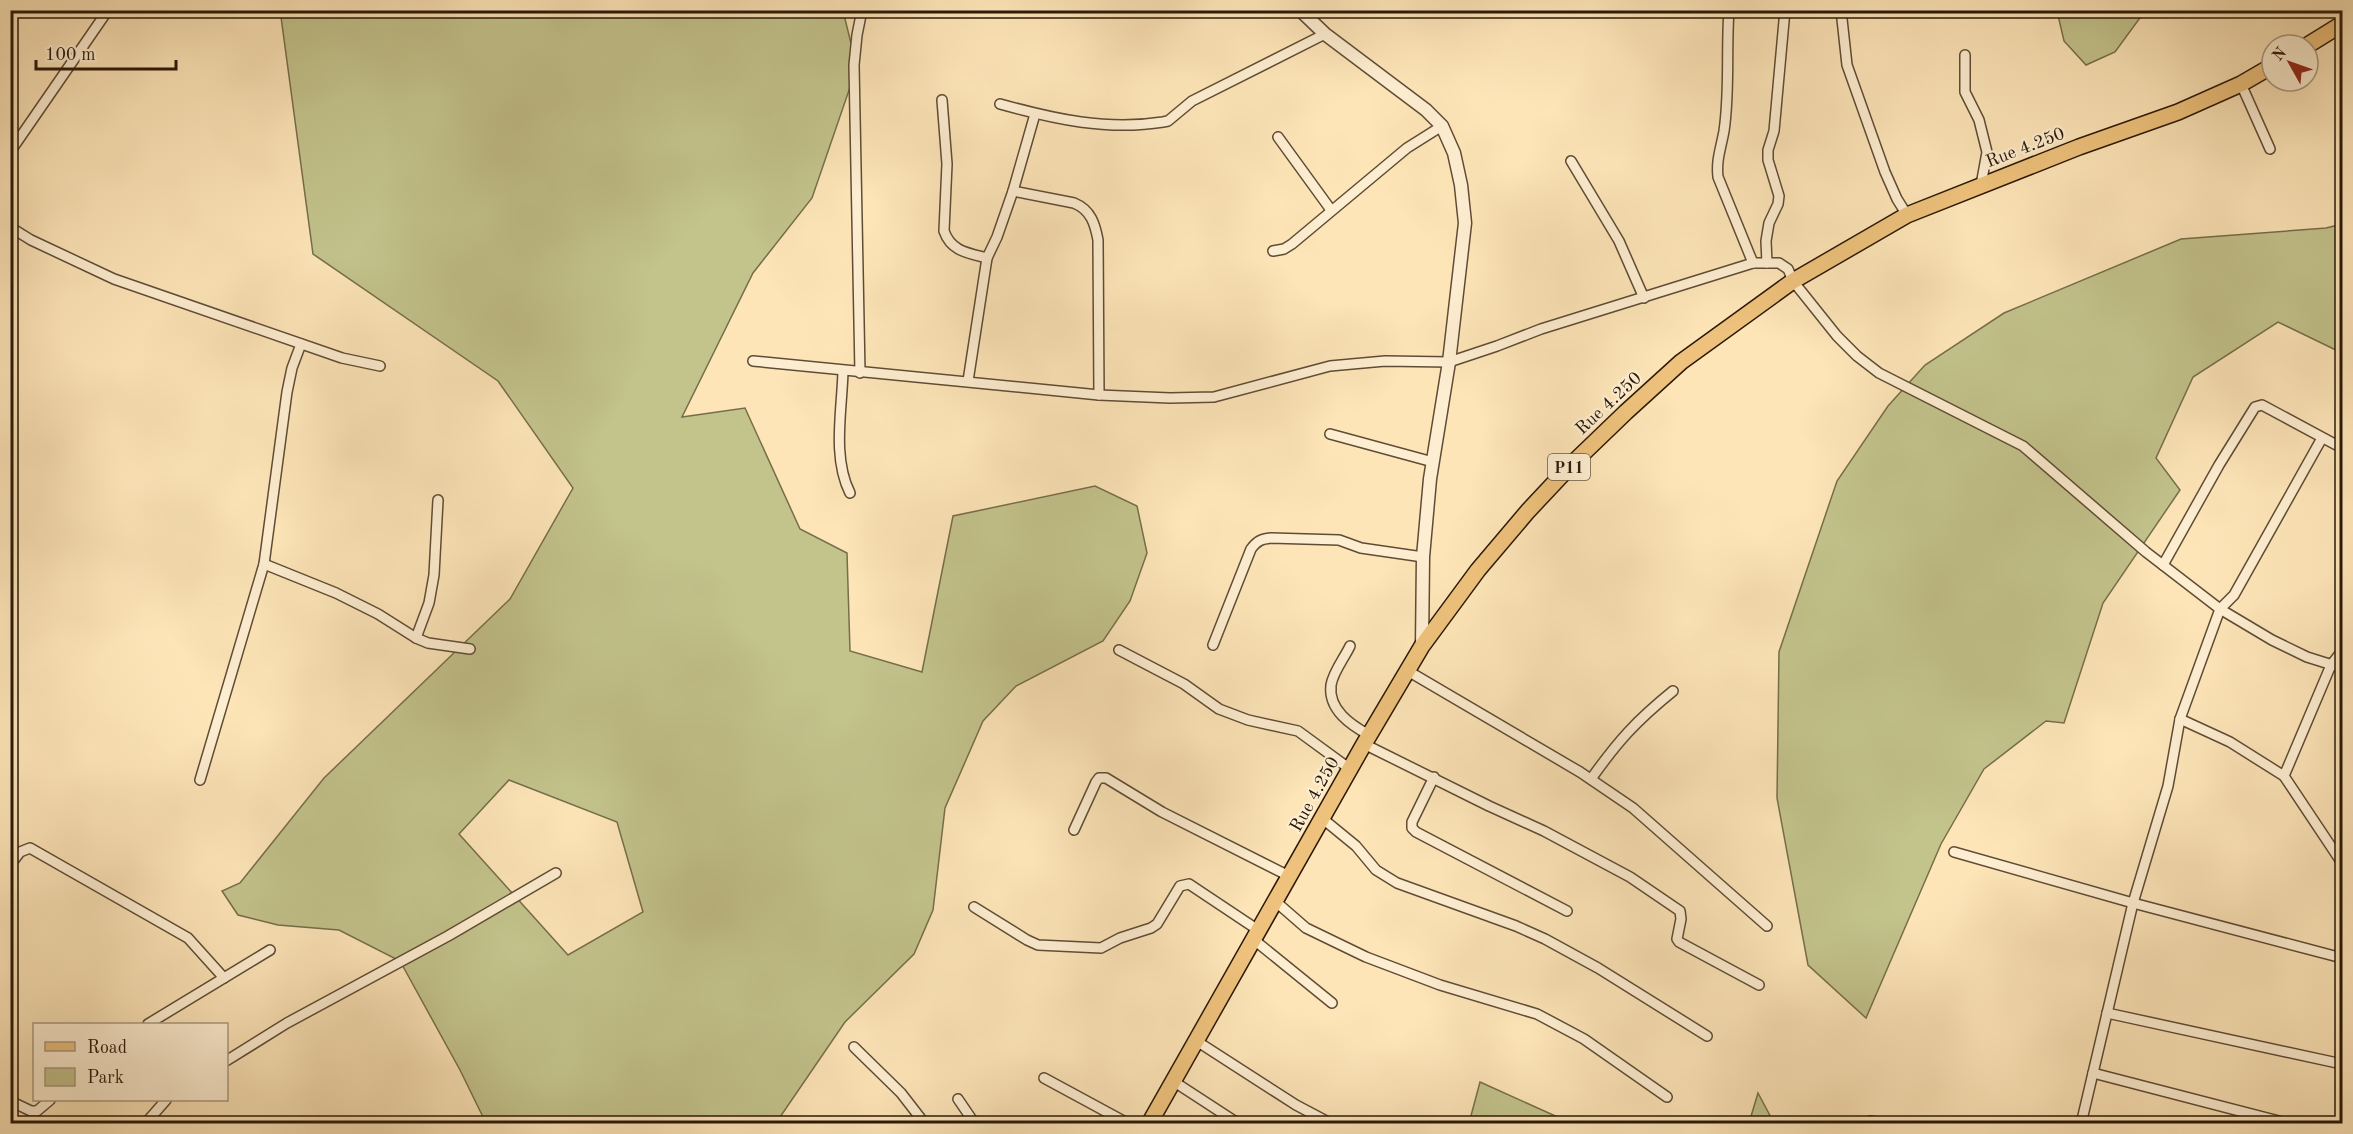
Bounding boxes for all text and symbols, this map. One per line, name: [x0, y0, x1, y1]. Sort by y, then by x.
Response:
scale bar: [36, 33, 176, 71]
north arrow: [2260, 33, 2320, 93]
text: N: [2270, 44, 2291, 64]
text: 100 m: [45, 46, 96, 64]
street label: Rue 4.250: [1984, 125, 2067, 171]
street label: Rue 4.250: [1572, 369, 1645, 438]
road number: P11: [1548, 454, 1590, 480]
street label: Rue 4.250: [1287, 754, 1343, 835]
legend: [33, 1023, 228, 1101]
text: Road: [87, 1039, 127, 1057]
text: Park: [87, 1069, 124, 1087]

